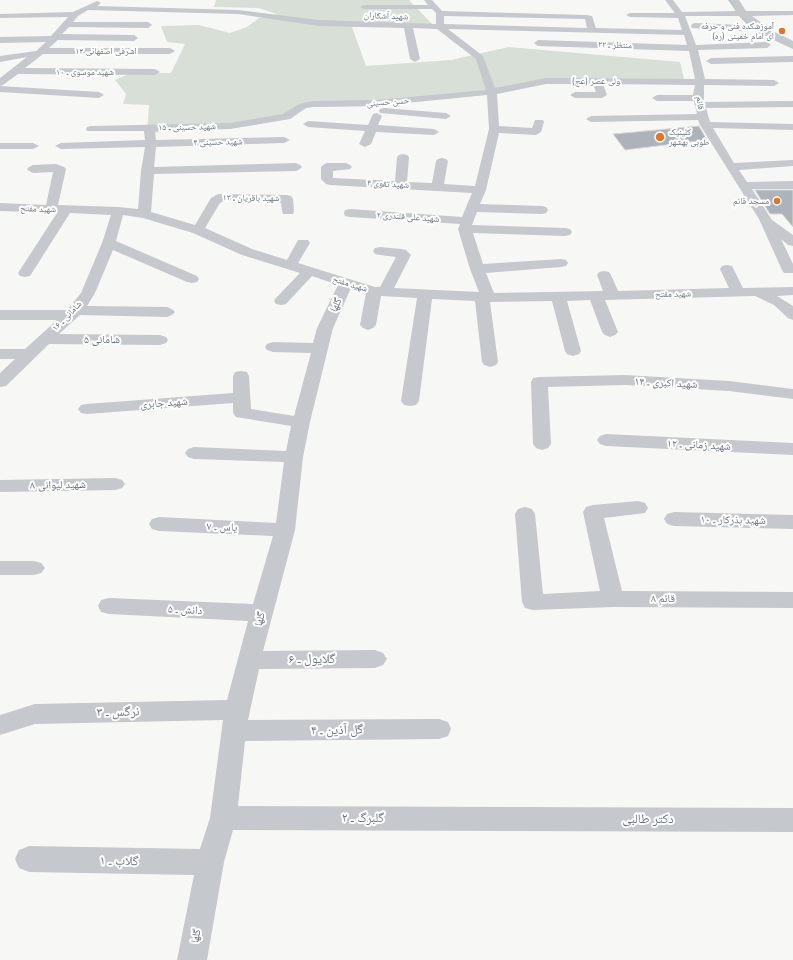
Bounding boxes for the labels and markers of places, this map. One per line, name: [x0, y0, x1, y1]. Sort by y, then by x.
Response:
place label: آموزشکده فنی و حرفه ای امام خمینی (ره): [701, 21, 774, 42]
marker: آموزشکده فنی و حرفه ای امام خمینی (ره): [777, 26, 787, 36]
place label: کلینیک طوبی بهشهر: [669, 127, 709, 148]
marker: کلینیک طوبی بهشهر: [654, 131, 666, 143]
place label: مسجد قائم: [733, 196, 769, 206]
marker: مسجد قائم: [772, 196, 782, 206]

